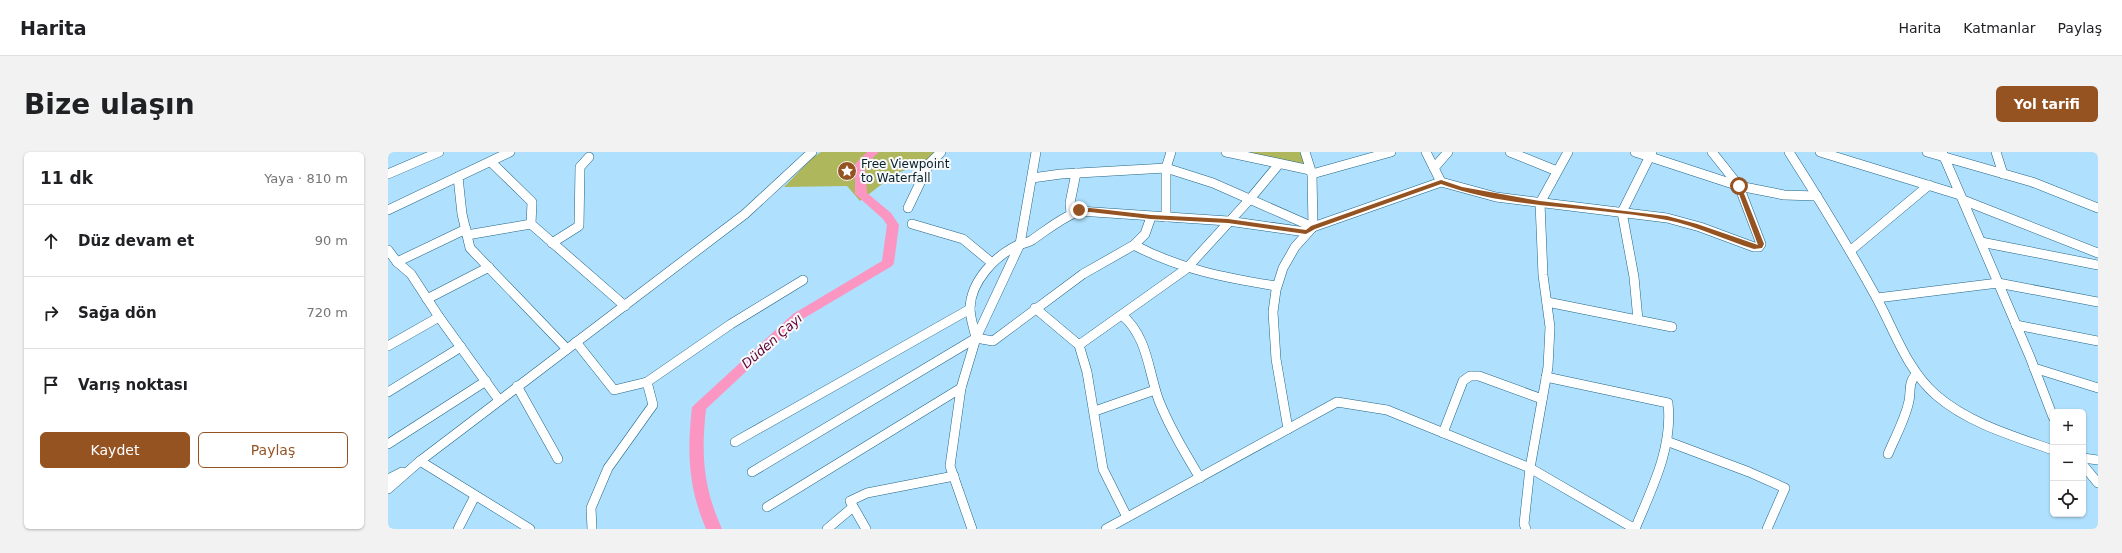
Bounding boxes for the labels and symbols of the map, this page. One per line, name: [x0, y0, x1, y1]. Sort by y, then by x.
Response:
place label: Free Viewpoint to Waterfall: [861, 157, 950, 185]
place icon: Free Viewpoint to Waterfall: [836, 160, 858, 182]
route start: [1730, 177, 1748, 195]
route end: [1070, 201, 1088, 219]
water label: Düden Çayı: [739, 310, 806, 371]

